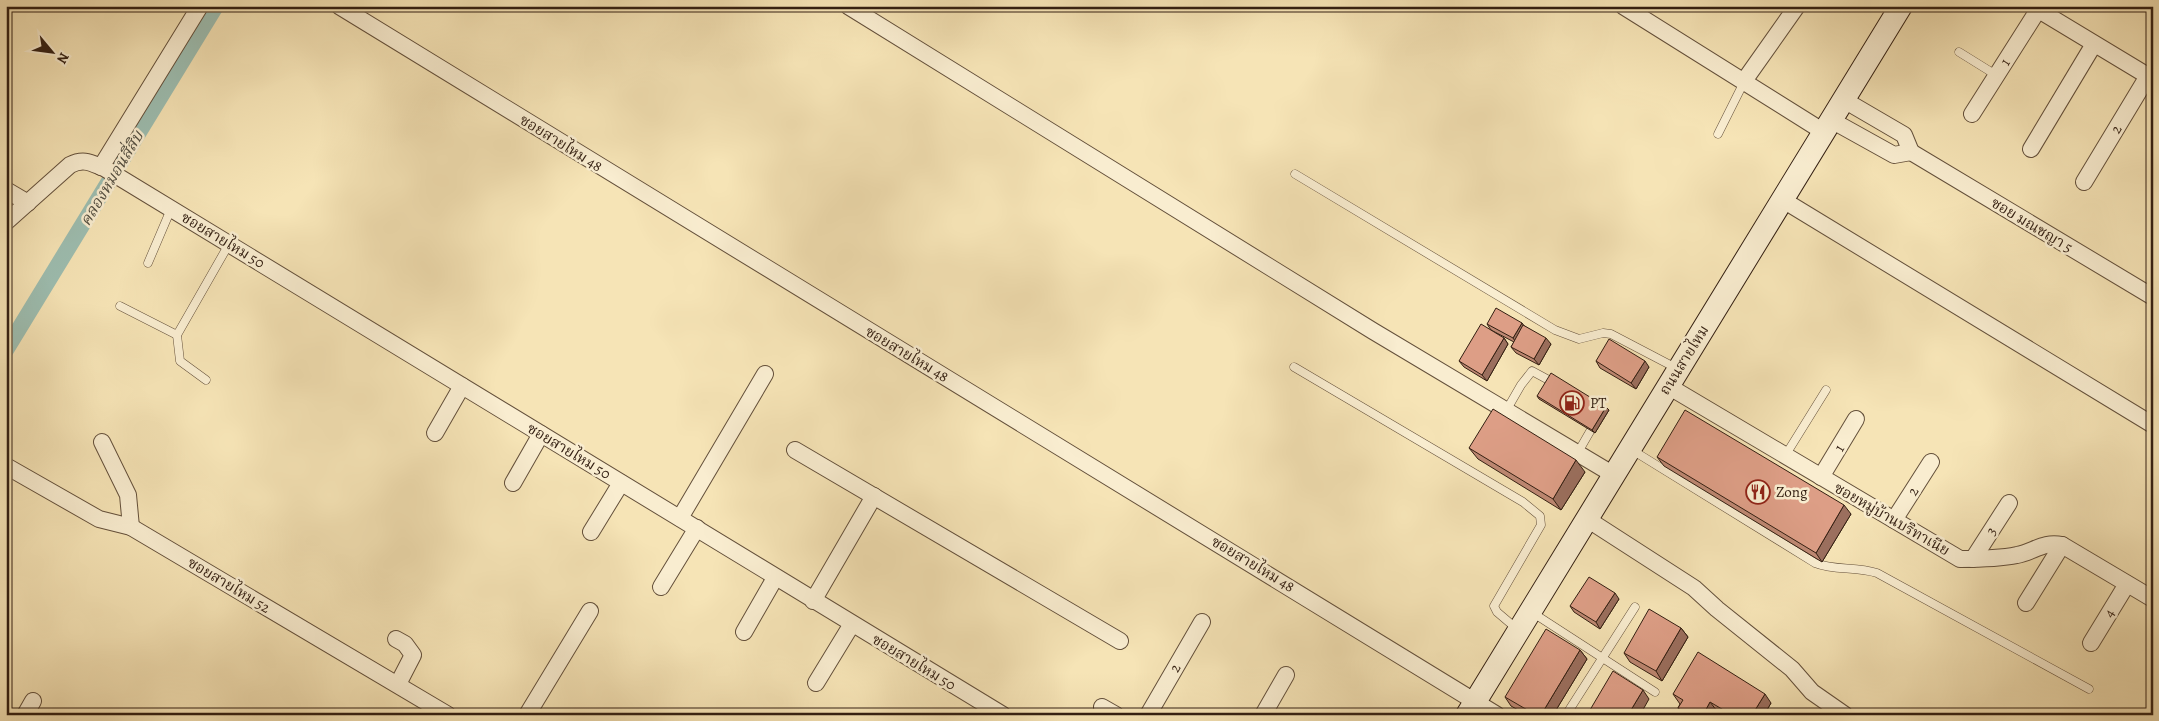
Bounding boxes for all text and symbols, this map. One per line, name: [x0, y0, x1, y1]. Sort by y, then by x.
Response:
north arrow: [28, 28, 78, 78]
text: N: [52, 49, 74, 67]
street label: 1: [1995, 54, 2015, 70]
street label: ซอยสายไหม 48: [516, 109, 607, 176]
street label: 2: [2106, 121, 2126, 137]
water label: คลองหมอนสี่สิบ: [74, 126, 149, 230]
street label: ซอย มณชญา 5: [1987, 193, 2077, 257]
street label: ซอยสายไหม 50: [178, 206, 269, 273]
street label: ซอยสายไหม 48: [862, 320, 953, 387]
street label: ถนนสายไหม: [1654, 321, 1713, 399]
fuel station icon: PT: [1559, 390, 1585, 416]
place label: PT: [1590, 393, 1607, 413]
street label: ซอยสายไหม 50: [524, 417, 615, 484]
street label: 1: [1829, 441, 1849, 455]
street label: ซอยหมู่บ้านบริทาเนีย: [1830, 478, 1954, 560]
restaurant icon: Zong: [1745, 479, 1771, 505]
place label: Zong: [1776, 482, 1808, 502]
street label: 2: [1903, 483, 1923, 499]
street label: 3: [1981, 523, 2001, 539]
street label: ซอยสายไหม 48: [1208, 530, 1299, 597]
street label: ซอยสายไหม 52: [184, 552, 275, 618]
street label: 4: [2099, 605, 2119, 621]
street label: ซอยสายไหม 50: [869, 628, 960, 695]
street label: 2: [1165, 660, 1185, 676]

